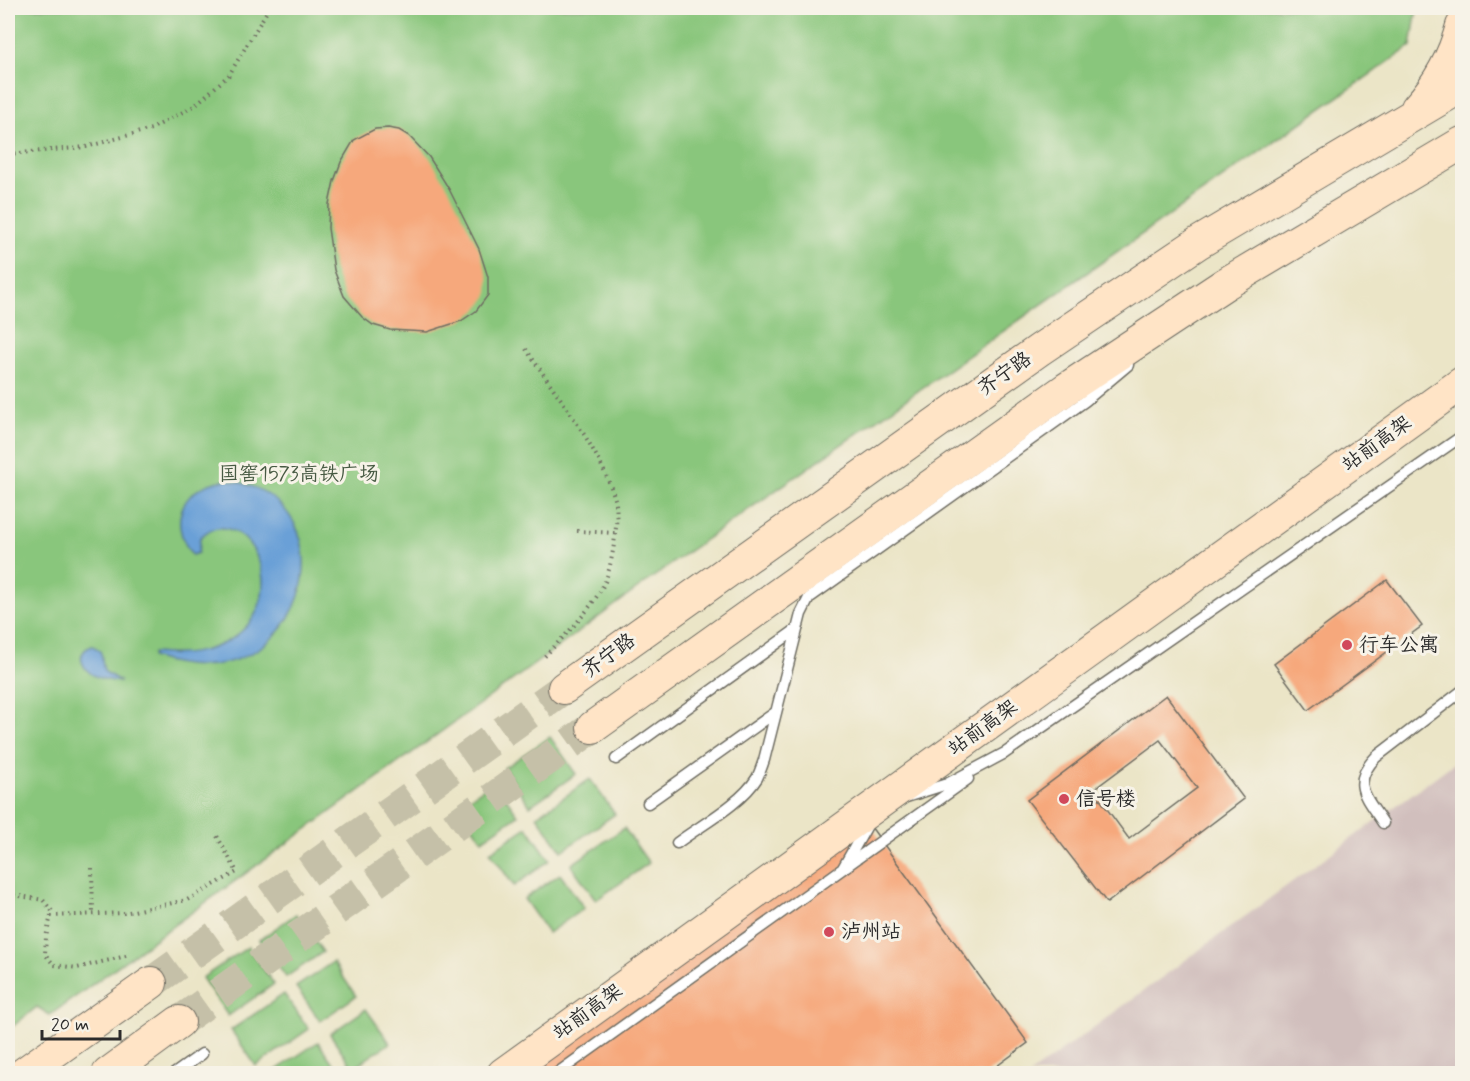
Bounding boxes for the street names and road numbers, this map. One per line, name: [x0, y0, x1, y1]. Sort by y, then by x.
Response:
street label: 齐宁路: [973, 345, 1038, 402]
street label: 站前高架: [1337, 410, 1417, 478]
street label: 齐宁路: [577, 627, 642, 685]
street label: 站前高架: [943, 694, 1023, 762]
street label: 站前高架: [548, 978, 628, 1046]

